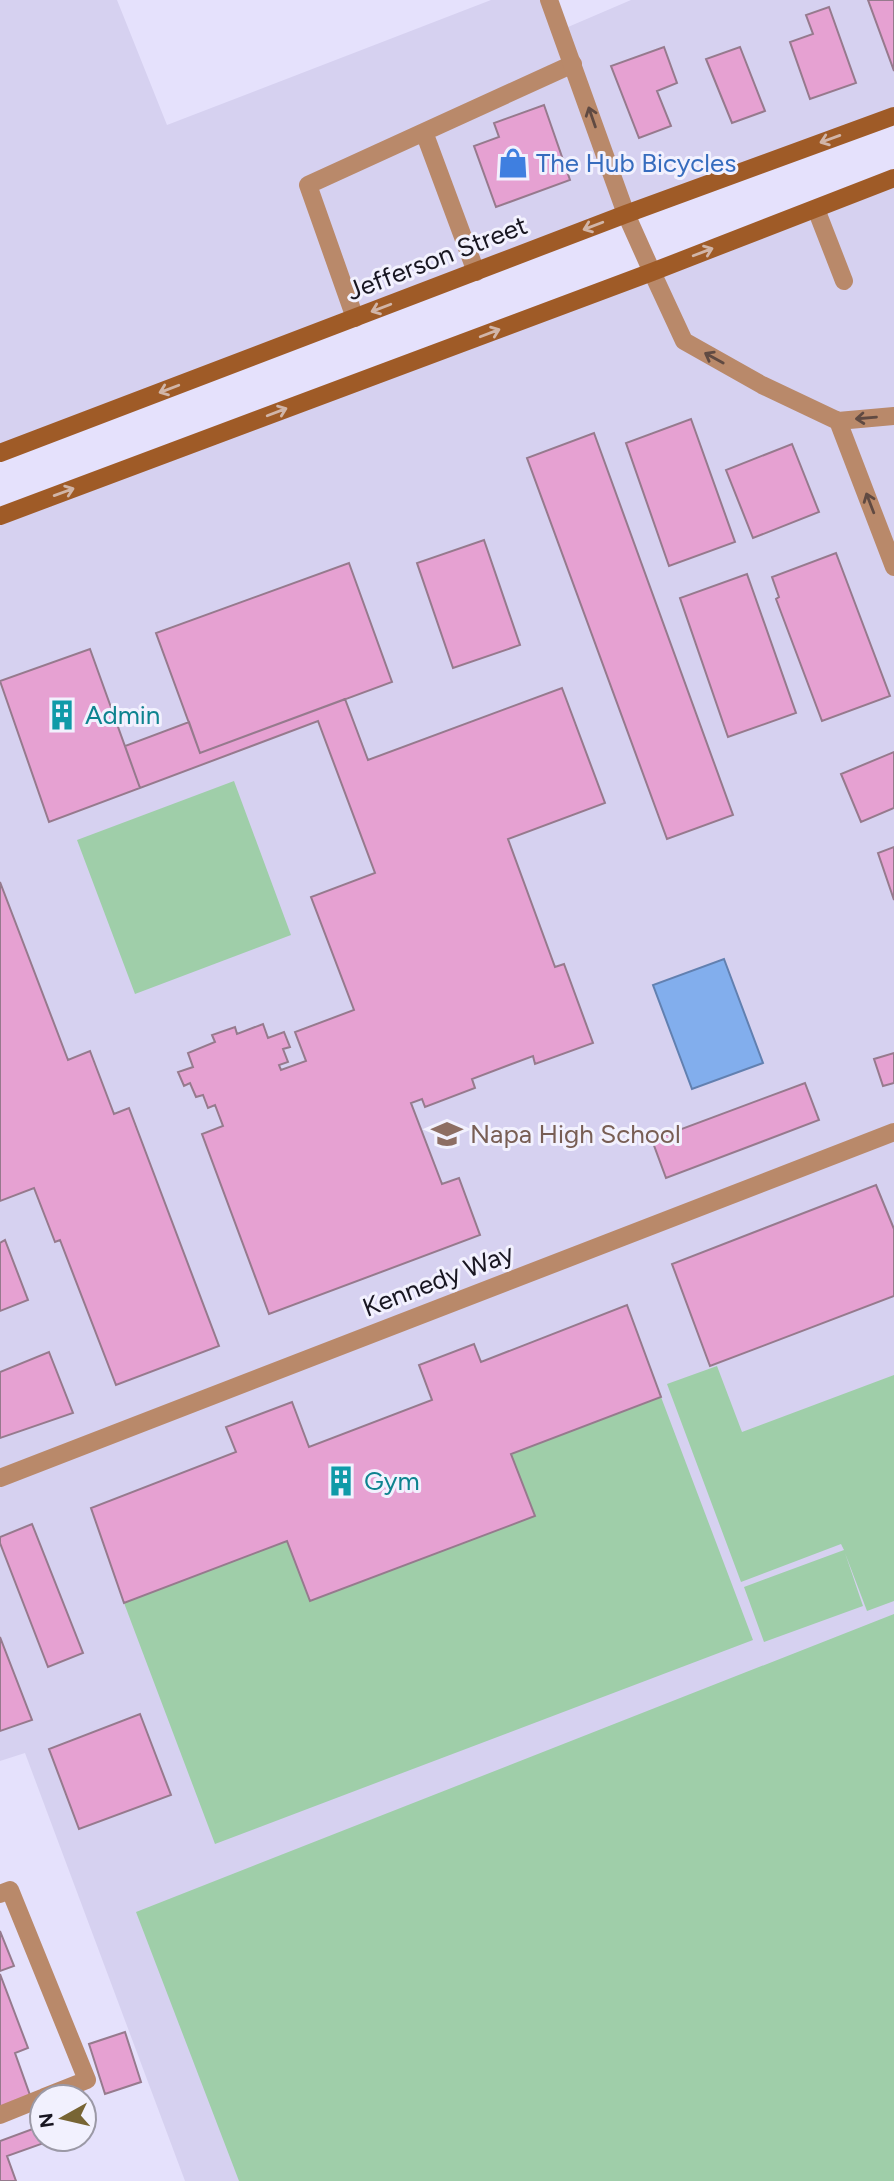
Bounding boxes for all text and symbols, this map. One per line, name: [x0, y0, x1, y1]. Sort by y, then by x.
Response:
one-way arrow: [585, 106, 597, 128]
one-way arrow: [819, 134, 841, 146]
shop icon: The Hub Bicycles: [496, 146, 530, 180]
place label: The Hub Bicycles: [536, 147, 736, 179]
street label: Jefferson Street: [342, 209, 532, 307]
one-way arrow: [583, 221, 605, 234]
one-way arrow: [692, 245, 713, 258]
one-way arrow: [371, 303, 393, 315]
one-way arrow: [479, 325, 501, 338]
one-way arrow: [704, 351, 725, 364]
one-way arrow: [158, 384, 180, 396]
one-way arrow: [266, 405, 288, 418]
one-way arrow: [855, 412, 878, 425]
one-way arrow: [53, 485, 75, 498]
one-way arrow: [862, 493, 875, 515]
building icon: Admin: [45, 698, 79, 732]
place label: Admin: [85, 699, 160, 731]
school or university icon: Napa High School: [430, 1117, 464, 1151]
place label: Napa High School: [470, 1118, 681, 1150]
street label: Kennedy Way: [358, 1236, 518, 1323]
building icon: Gym: [324, 1464, 358, 1498]
place label: Gym: [364, 1465, 420, 1497]
north arrow: [28, 2083, 98, 2153]
text: N: [34, 2111, 59, 2129]

